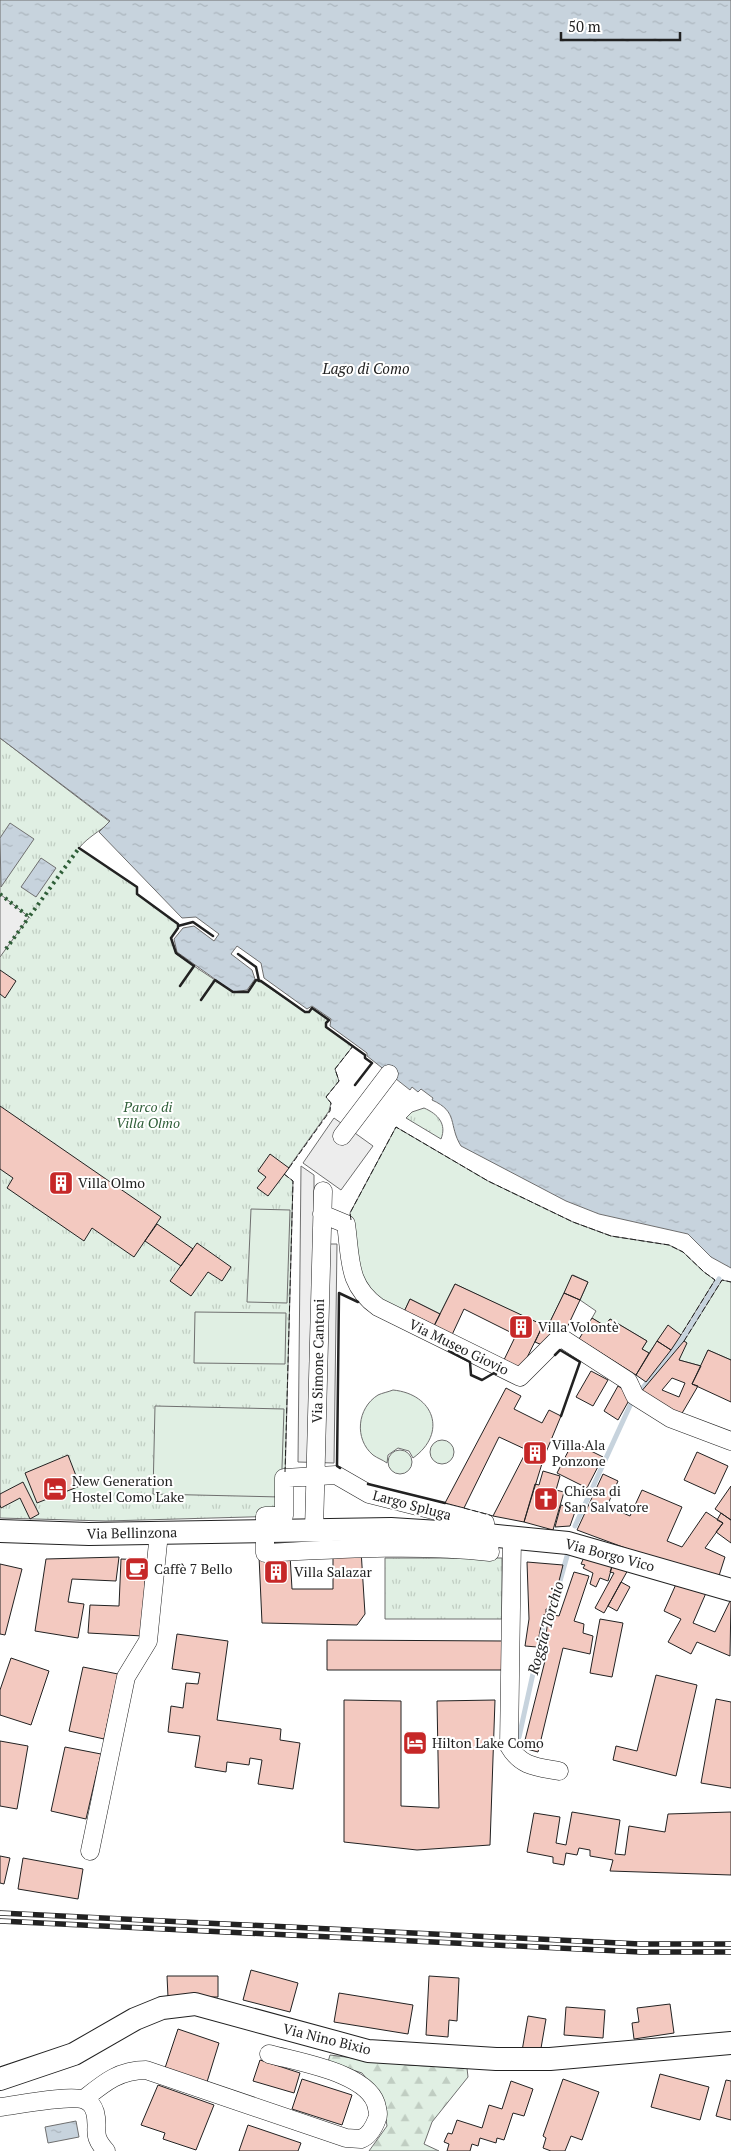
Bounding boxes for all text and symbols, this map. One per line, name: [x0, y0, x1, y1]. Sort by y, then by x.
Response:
scale bar: [561, 10, 680, 42]
text: 50 m: [568, 16, 601, 36]
water label: Lago di Como: [321, 358, 410, 378]
park label: Parco di Villa Olmo: [116, 1097, 180, 1132]
building icon: Villa Olmo: [48, 1170, 74, 1196]
place label: Villa Olmo: [78, 1173, 145, 1192]
street label: Via Simone Cantoni: [307, 1299, 328, 1423]
street label: Via Museo Giovio: [406, 1314, 513, 1379]
building icon: Villa Volontè: [508, 1314, 534, 1340]
place label: Villa Volontè: [538, 1317, 619, 1336]
place label: Villa Ala Ponzone: [552, 1435, 606, 1470]
building icon: Villa Ala Ponzone: [522, 1440, 548, 1466]
place label: New Generation Hostel Como Lake: [72, 1471, 184, 1506]
hotel icon: New Generation Hostel Como Lake: [42, 1476, 68, 1502]
place label: Chiesa di San Salvatore: [564, 1481, 649, 1516]
street label: Largo Spluga: [371, 1485, 454, 1524]
church icon: Chiesa di San Salvatore: [533, 1486, 559, 1512]
street label: Via Bellinzona: [86, 1522, 177, 1543]
street label: Via Borgo Vico: [563, 1533, 657, 1576]
cafe icon: Caffè 7 Bello: [124, 1556, 150, 1582]
place label: Caffè 7 Bello: [154, 1559, 233, 1578]
building icon: Villa Salazar: [263, 1559, 289, 1585]
place label: Villa Salazar: [294, 1562, 372, 1581]
water label: Roggia Torchio: [522, 1578, 568, 1678]
hotel icon: Hilton Lake Como: [402, 1730, 428, 1756]
place label: Hilton Lake Como: [432, 1733, 544, 1752]
street label: Via Nino Bixio: [281, 2018, 373, 2059]

